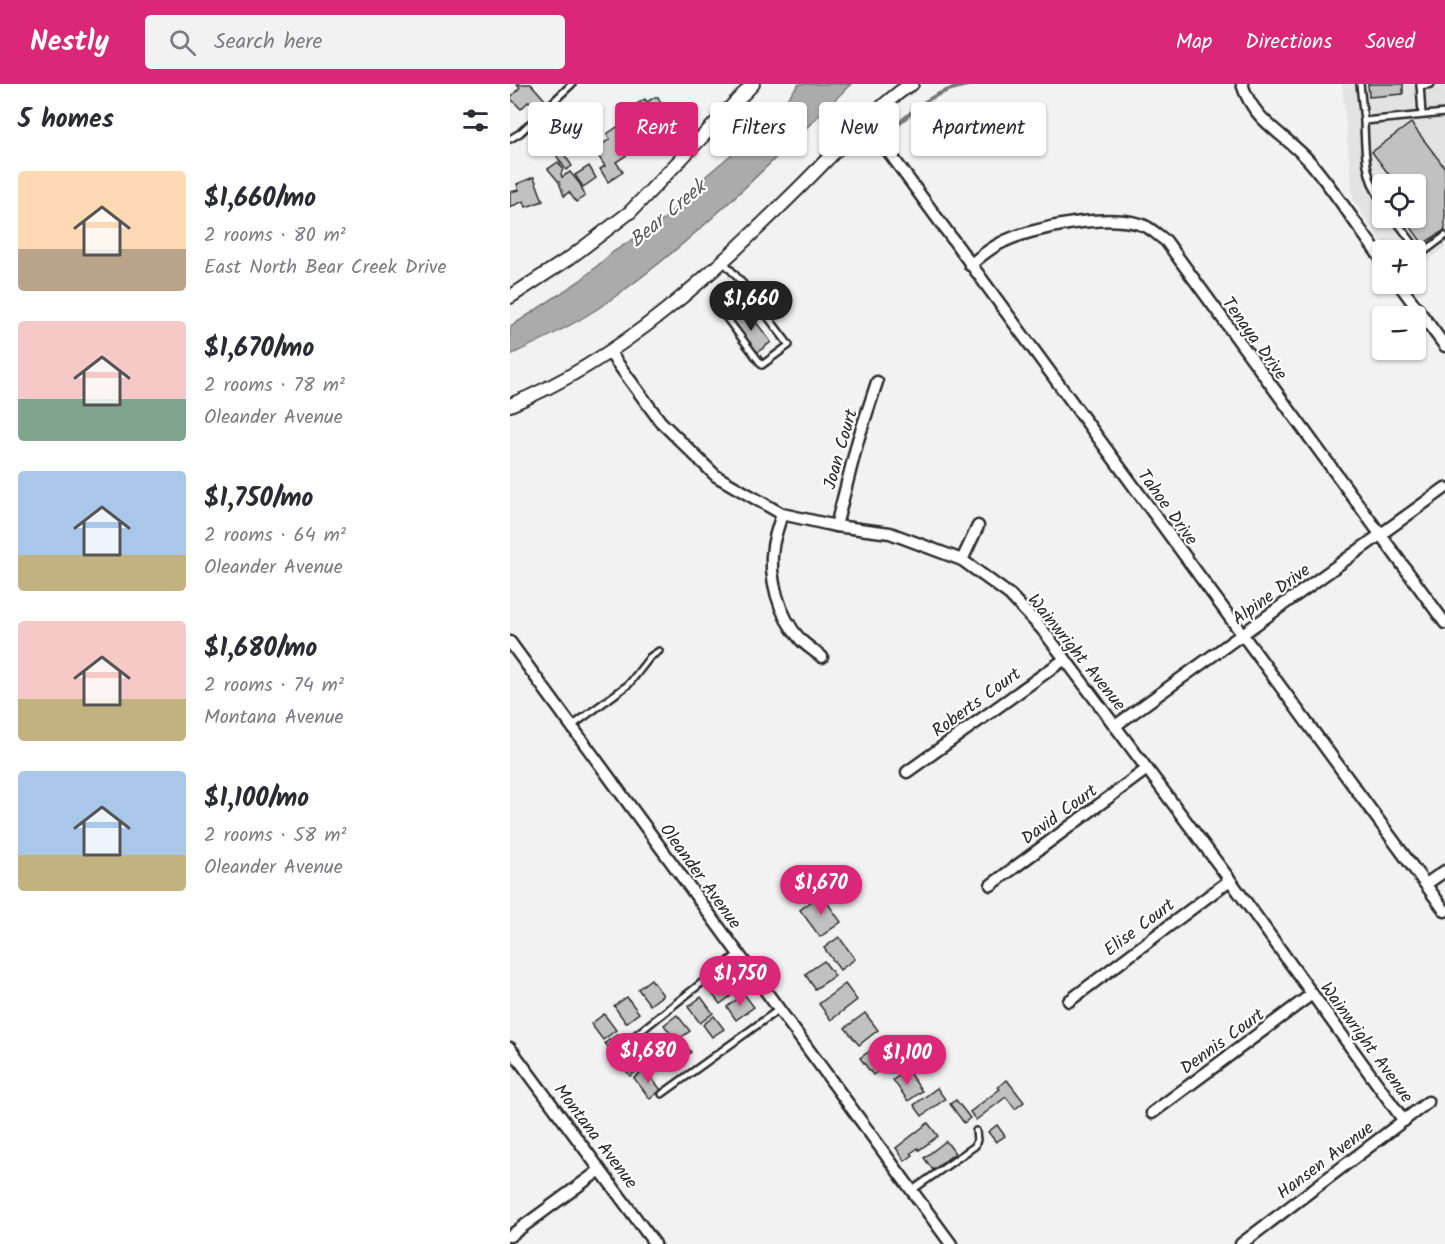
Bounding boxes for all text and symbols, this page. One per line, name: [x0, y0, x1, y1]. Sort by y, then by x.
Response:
search box: [145, 15, 565, 69]
text: Nestly: [30, 20, 109, 65]
text: Search here: [214, 25, 323, 60]
icon: search: [166, 26, 199, 59]
text: Map: [1176, 26, 1212, 59]
text: Directions: [1245, 26, 1332, 59]
text: Saved: [1365, 26, 1415, 59]
text: 5 homes: [18, 99, 114, 141]
chip: Buy: [528, 102, 603, 156]
chip: Rent: [615, 102, 698, 156]
chip: Filters: [710, 102, 807, 156]
chip: New: [819, 102, 899, 156]
chip: Apartment: [911, 102, 1046, 156]
icon: filters: [459, 104, 492, 137]
water label: Bear Creek: [623, 171, 716, 256]
map controls: [1372, 174, 1426, 360]
button: locate: [1372, 174, 1426, 228]
text: $1,660/mo: [204, 178, 316, 220]
icon: home: [66, 195, 138, 267]
text: 2 rooms · 80 m²: [204, 220, 346, 252]
button: +: [1372, 240, 1426, 294]
text: East North Bear Creek Drive: [204, 252, 447, 284]
pin: $1,660: [702, 281, 800, 332]
text: $1,660: [723, 284, 779, 316]
street label: Tenaya Drive: [1213, 291, 1294, 387]
button: −: [1372, 306, 1426, 360]
text: $1,670/mo: [204, 328, 314, 370]
icon: home: [66, 345, 138, 417]
text: 2 rooms · 78 m²: [204, 370, 345, 402]
text: Oleander Avenue: [204, 402, 343, 434]
street label: Joan Court: [816, 405, 867, 493]
street label: Tahoe Drive: [1129, 463, 1205, 552]
text: $1,750/mo: [204, 478, 313, 520]
icon: home: [66, 495, 138, 567]
text: 2 rooms · 64 m²: [204, 520, 346, 552]
text: Oleander Avenue: [204, 552, 343, 584]
street label: Alpine Drive: [1227, 557, 1317, 634]
street label: Wainwright Avenue: [1019, 588, 1132, 718]
text: $1,680/mo: [204, 628, 317, 670]
icon: home: [66, 645, 138, 717]
street label: Roberts Court: [926, 660, 1029, 746]
text: 2 rooms · 74 m²: [204, 670, 344, 702]
text: Montana Avenue: [204, 702, 344, 734]
street label: David Court: [1015, 777, 1105, 853]
text: $1,100/mo: [204, 778, 309, 820]
icon: home: [66, 795, 138, 867]
street label: Oleander Avenue: [651, 818, 748, 936]
text: 2 rooms · 58 m²: [204, 820, 346, 852]
text: Oleander Avenue: [204, 852, 343, 884]
pin: $1,670: [772, 865, 870, 916]
text: $1,670: [794, 868, 848, 900]
street label: Elise Court: [1098, 891, 1182, 965]
pin: $1,750: [691, 956, 789, 1007]
text: $1,750: [714, 959, 766, 991]
street label: Wainwright Avenue: [1312, 976, 1420, 1110]
street label: Dennis Court: [1174, 1001, 1272, 1083]
pin: $1,680: [599, 1033, 697, 1084]
pin: $1,100: [858, 1035, 956, 1086]
text: $1,680: [620, 1036, 676, 1068]
text: $1,100: [882, 1038, 932, 1070]
street label: Montana Avenue: [545, 1078, 644, 1196]
street label: Hansen Avenue: [1271, 1115, 1381, 1208]

